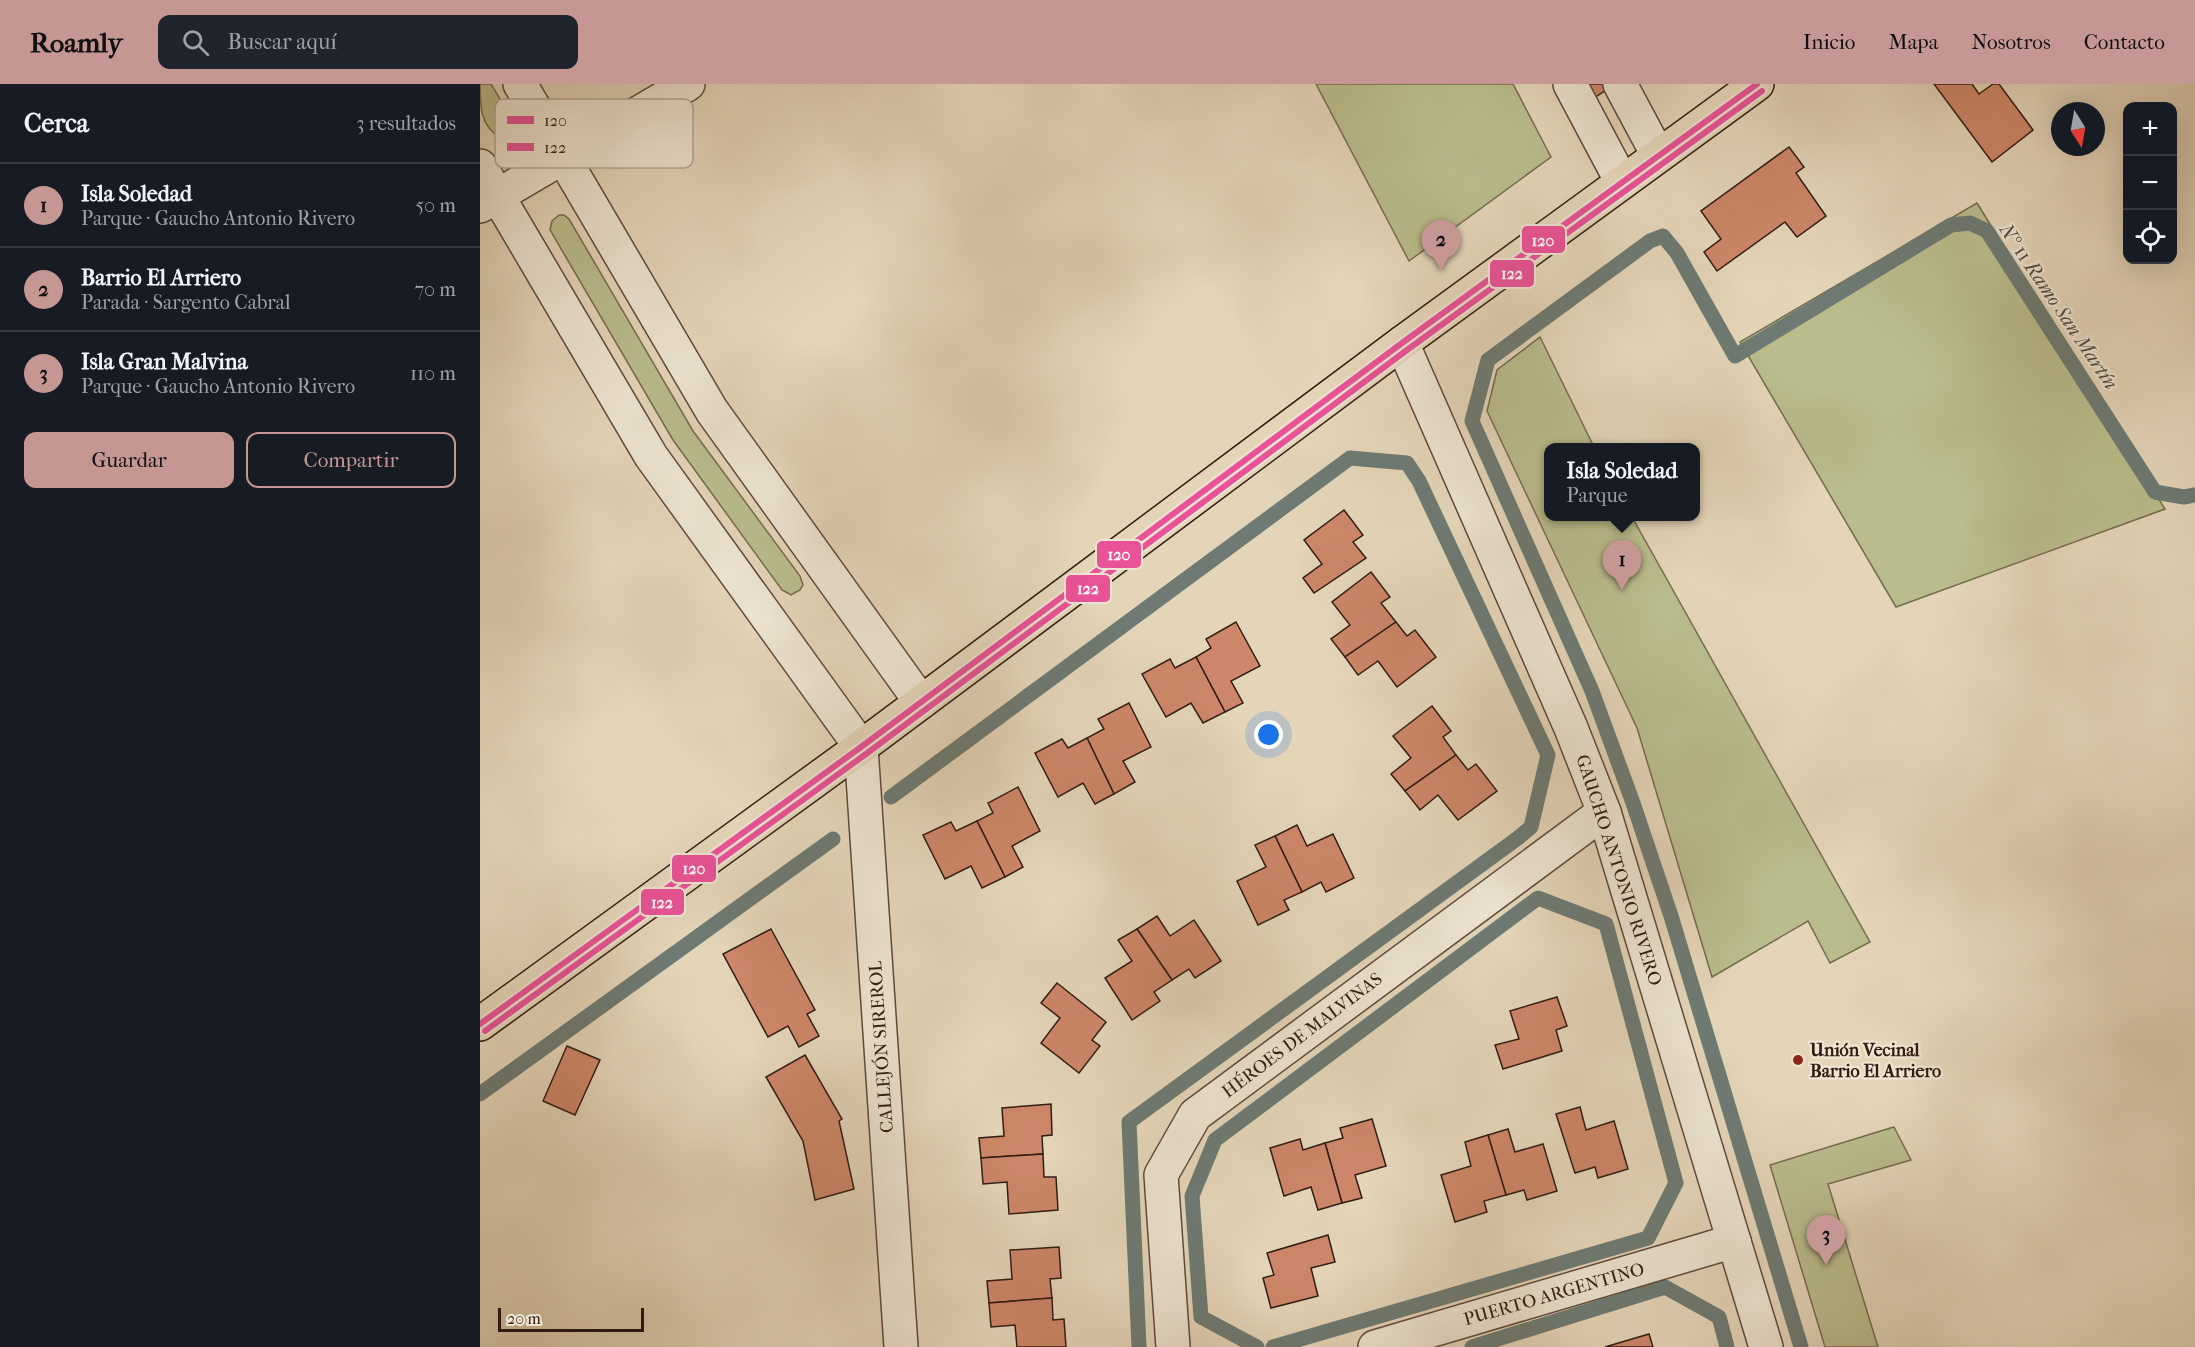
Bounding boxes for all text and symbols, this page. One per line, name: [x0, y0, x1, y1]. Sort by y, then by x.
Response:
search box: [158, 15, 578, 69]
text: Roamly: [30, 26, 122, 59]
icon: search: [179, 26, 212, 59]
text: Buscar aquí: [227, 29, 337, 55]
text: Inicio: [1803, 30, 1855, 54]
text: Mapa: [1888, 30, 1938, 54]
text: Nosotros: [1971, 30, 2051, 54]
text: Contacto: [2084, 30, 2165, 54]
legend: [495, 99, 693, 168]
north arrow: [2051, 102, 2105, 156]
map controls: [2123, 102, 2177, 264]
button: +: [2123, 102, 2177, 156]
text: Cerca: [24, 108, 89, 139]
text: 120: [544, 111, 567, 130]
text: 3 resultados: [356, 112, 456, 135]
text: 122: [544, 138, 566, 157]
button: −: [2123, 156, 2177, 210]
text: Isla Soledad: [81, 181, 192, 207]
text: 1: [40, 194, 47, 217]
text: 50 m: [415, 194, 456, 217]
text: Parque · Gaucho Antonio Rivero: [81, 207, 355, 230]
button: locate: [2123, 210, 2177, 264]
water label: Nº 11 Ramo San Martín: [1994, 218, 2123, 394]
pin: 2: [1422, 220, 1460, 270]
line badge: 120: [1521, 225, 1566, 254]
text: 120: [1532, 231, 1555, 250]
line badge: 122: [1489, 259, 1535, 288]
text: 122: [1501, 264, 1523, 283]
text: Barrio El Arriero: [81, 265, 241, 291]
text: 2: [38, 278, 49, 301]
text: 70 m: [414, 278, 456, 301]
text: Parada · Sargento Cabral: [81, 291, 291, 314]
text: Isla Gran Malvina: [81, 349, 248, 375]
text: 3: [39, 362, 48, 385]
text: 110 m: [410, 362, 456, 385]
text: Parque · Gaucho Antonio Rivero: [81, 375, 355, 398]
button: Guardar: [24, 432, 234, 488]
button: Compartir: [246, 432, 456, 488]
popup: [1544, 443, 1700, 521]
text: Isla Soledad: [1567, 458, 1677, 484]
text: Parque: [1567, 484, 1628, 507]
line badge: 120: [1096, 540, 1142, 569]
pin: 1: [1602, 540, 1642, 590]
text: 120: [1108, 545, 1131, 564]
line badge: 122: [1065, 574, 1111, 603]
text: 122: [1077, 579, 1099, 598]
your location: [1254, 720, 1283, 749]
street label: GAUCHO ANTONIO RIVERO: [1571, 752, 1666, 988]
line badge: 120: [671, 854, 717, 883]
text: 120: [683, 859, 706, 878]
line badge: 122: [640, 888, 685, 916]
text: 122: [651, 893, 673, 912]
street label: CALLEJÓN SIREROL: [863, 960, 898, 1134]
street label: HÉROES DE MALVINAS: [1218, 968, 1386, 1102]
place label: Unión Vecinal Barrio El Arriero: [1809, 1040, 1941, 1082]
marker: Unión Vecinal Barrio El Arriero: [1791, 1053, 1805, 1067]
pin: 3: [1806, 1216, 1846, 1265]
street label: PUERTO ARGENTINO: [1461, 1259, 1647, 1330]
scale bar: [498, 1305, 644, 1332]
text: 20 m: [507, 1309, 541, 1328]

